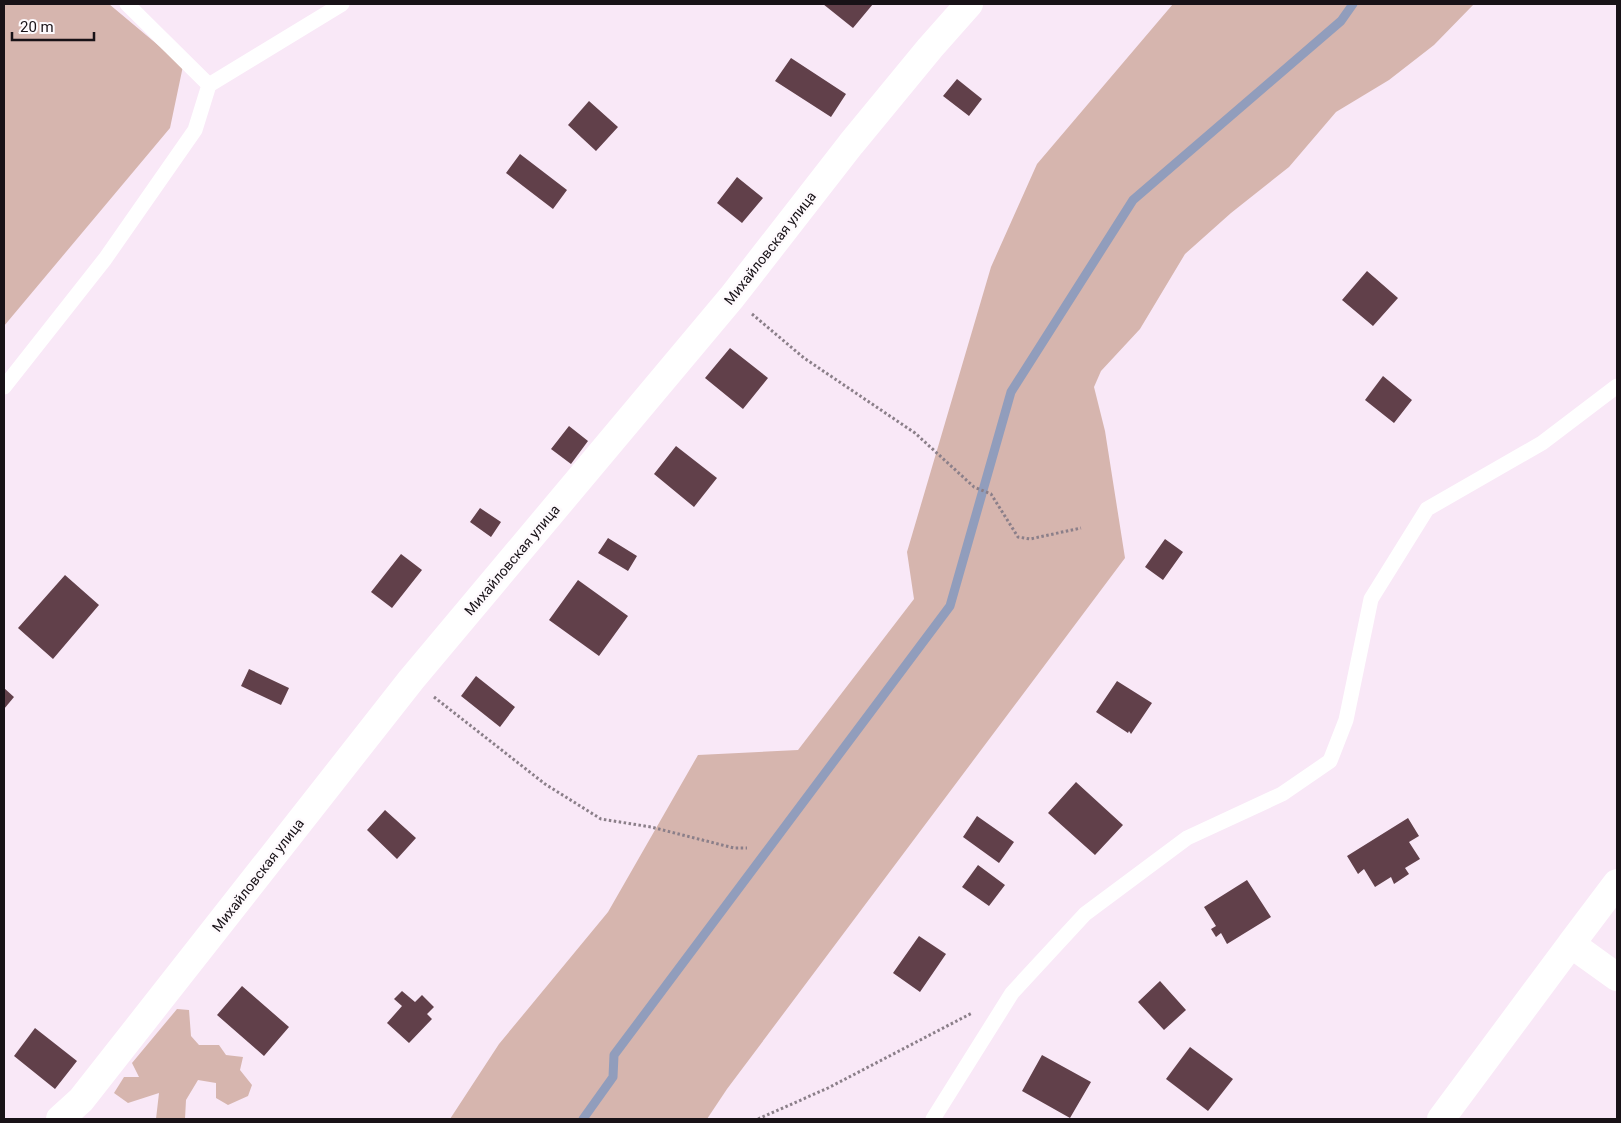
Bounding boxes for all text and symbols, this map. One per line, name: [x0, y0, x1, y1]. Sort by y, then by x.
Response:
scale bar: [12, 10, 95, 42]
text: 20 m: [20, 18, 54, 36]
street label: Михайловская улица: [721, 188, 819, 308]
street label: Михайловская улица: [461, 502, 563, 618]
street label: Михайловская улица: [209, 815, 307, 935]

